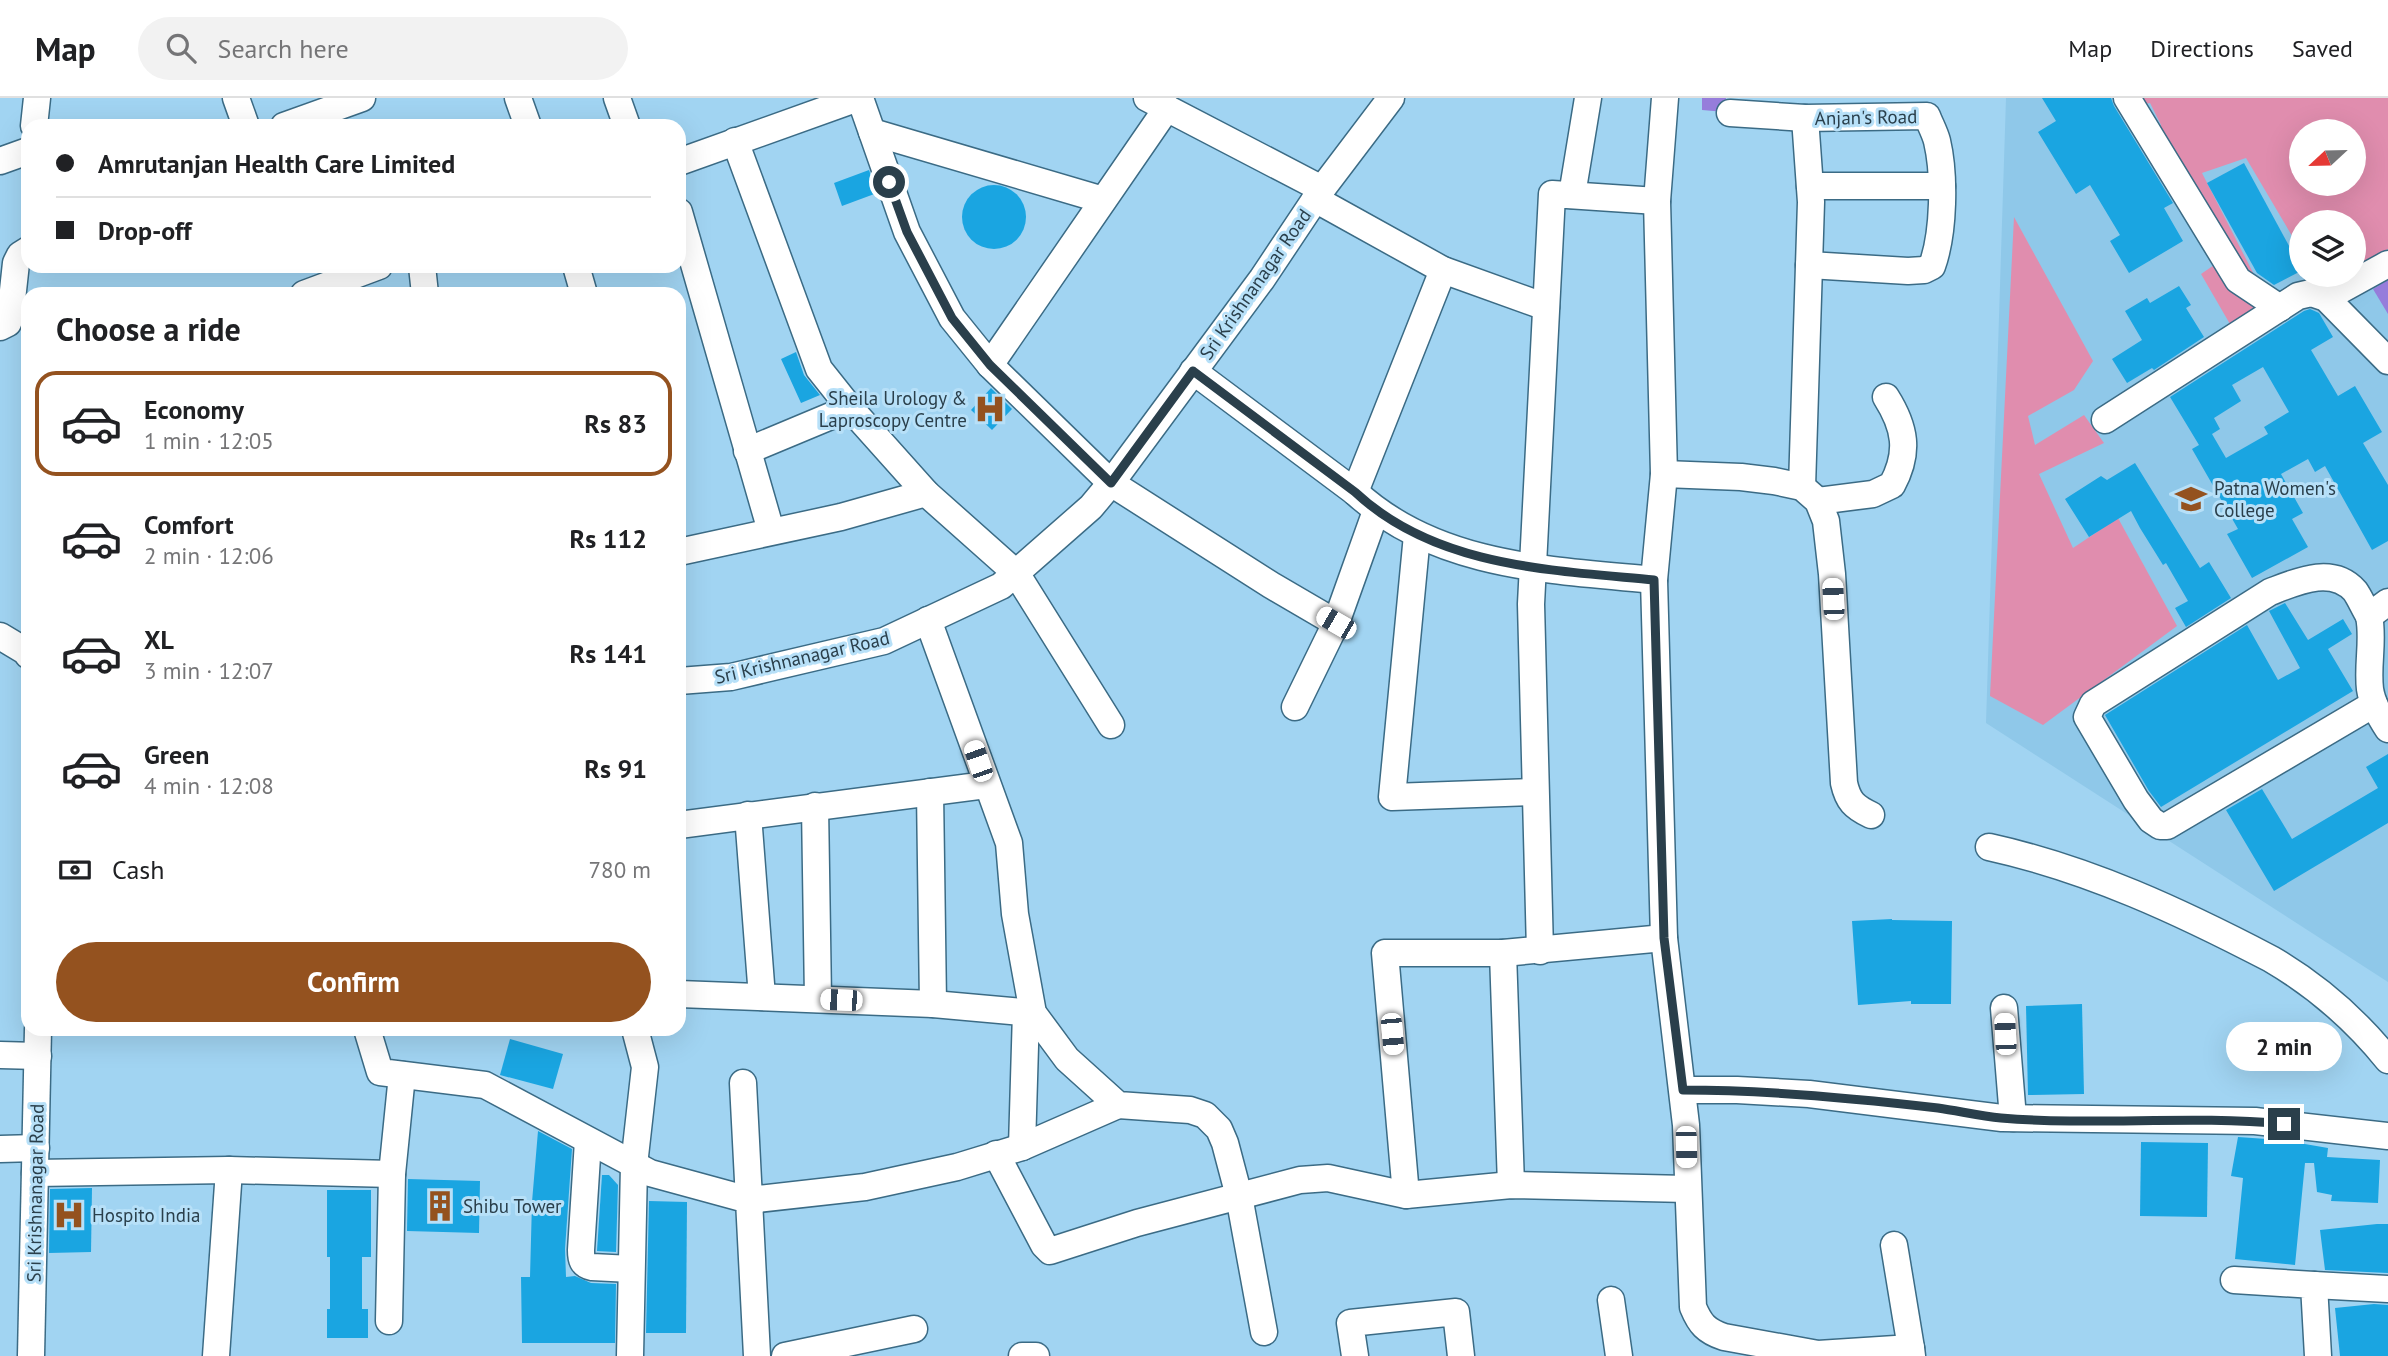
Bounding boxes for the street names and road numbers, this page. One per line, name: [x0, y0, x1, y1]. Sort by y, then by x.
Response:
street label: Anjan's Road: [1814, 104, 1918, 130]
street label: Sri Krishnanagar Road: [1194, 204, 1316, 364]
street label: Sri Krishnanagar Road: [712, 625, 892, 689]
street label: Sri Krishnanagar Road: [21, 1103, 49, 1283]

